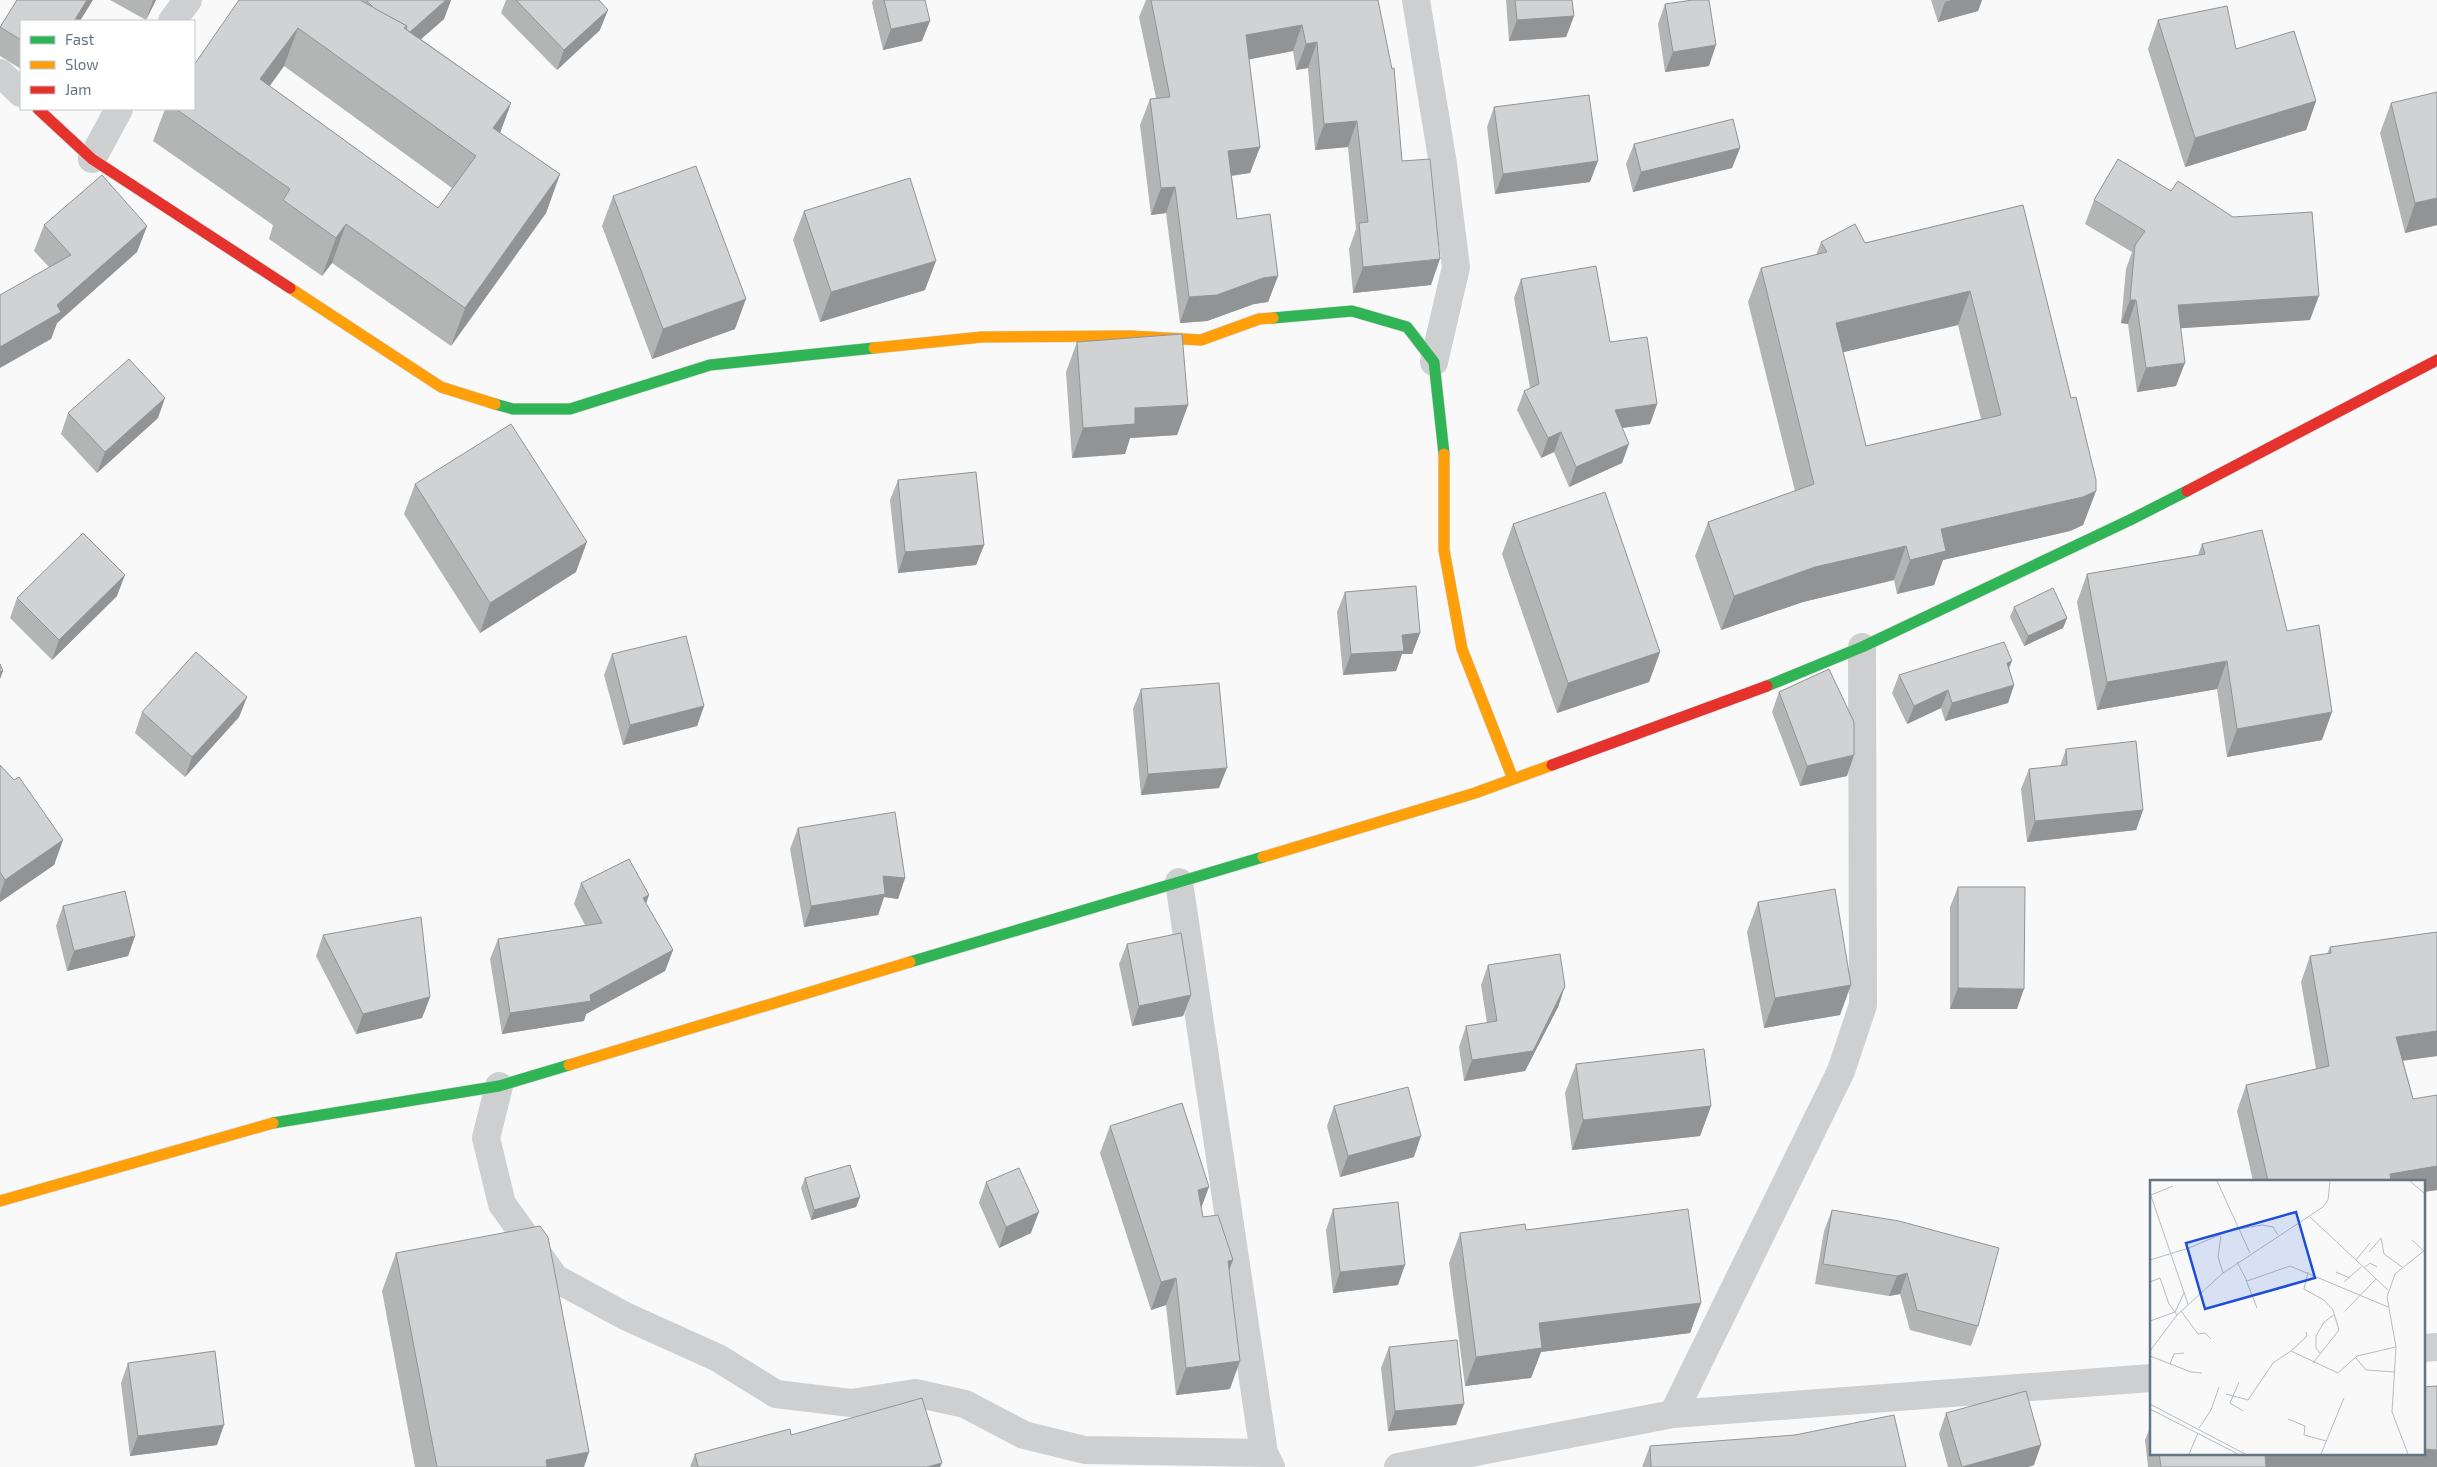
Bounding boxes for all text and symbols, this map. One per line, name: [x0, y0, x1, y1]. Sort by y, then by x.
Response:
legend: [20, 20, 195, 110]
text: Fast: [65, 30, 95, 48]
text: Slow: [65, 55, 99, 73]
text: Jam: [65, 80, 91, 98]
inset map: [2150, 1180, 2424, 1454]

